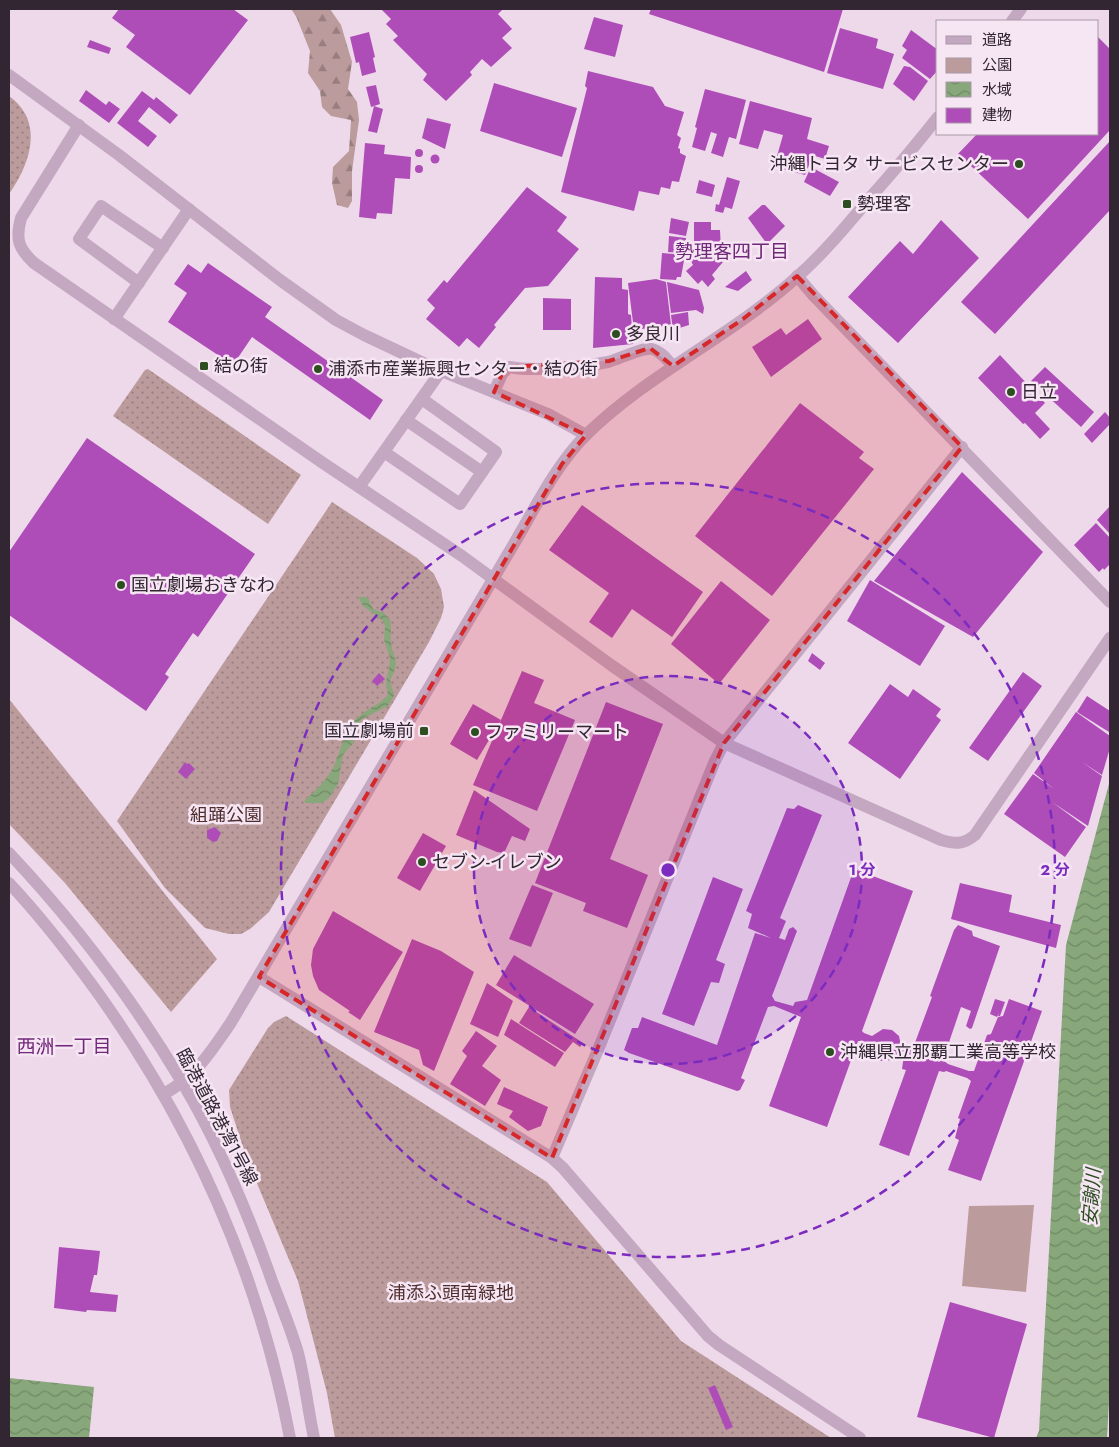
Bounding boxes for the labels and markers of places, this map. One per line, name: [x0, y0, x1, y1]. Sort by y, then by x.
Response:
place label: 沖縄トヨタ サービスセンター: [770, 151, 1009, 177]
marker: 沖縄トヨタ サービスセンター: [1013, 158, 1025, 170]
place label: 勢理客: [857, 191, 911, 217]
marker: 勢理客: [841, 198, 853, 210]
place label: 多良川: [626, 321, 680, 347]
marker: 多良川: [610, 328, 622, 340]
place label: 結の街: [214, 353, 268, 379]
place label: 浦添市産業振興センター・結の街: [328, 356, 598, 382]
marker: 結の街: [198, 360, 210, 372]
marker: 浦添市産業振興センター・結の街: [312, 363, 324, 375]
place label: 日立: [1021, 379, 1057, 405]
marker: 日立: [1005, 386, 1017, 398]
place label: 国立劇場おきなわ: [131, 572, 275, 598]
marker: 国立劇場おきなわ: [115, 579, 127, 591]
place label: 国立劇場前: [324, 718, 414, 744]
place label: ファミリーマート: [485, 719, 629, 745]
marker: 国立劇場前: [418, 725, 430, 737]
marker: ファミリーマート: [469, 726, 481, 738]
place label: セブン-イレブン: [432, 849, 562, 875]
marker: セブン-イレブン: [416, 856, 428, 868]
centre of rings: [659, 861, 677, 879]
place label: 沖縄県立那覇工業高等学校: [840, 1039, 1056, 1065]
marker: 沖縄県立那覇工業高等学校: [824, 1046, 836, 1058]

